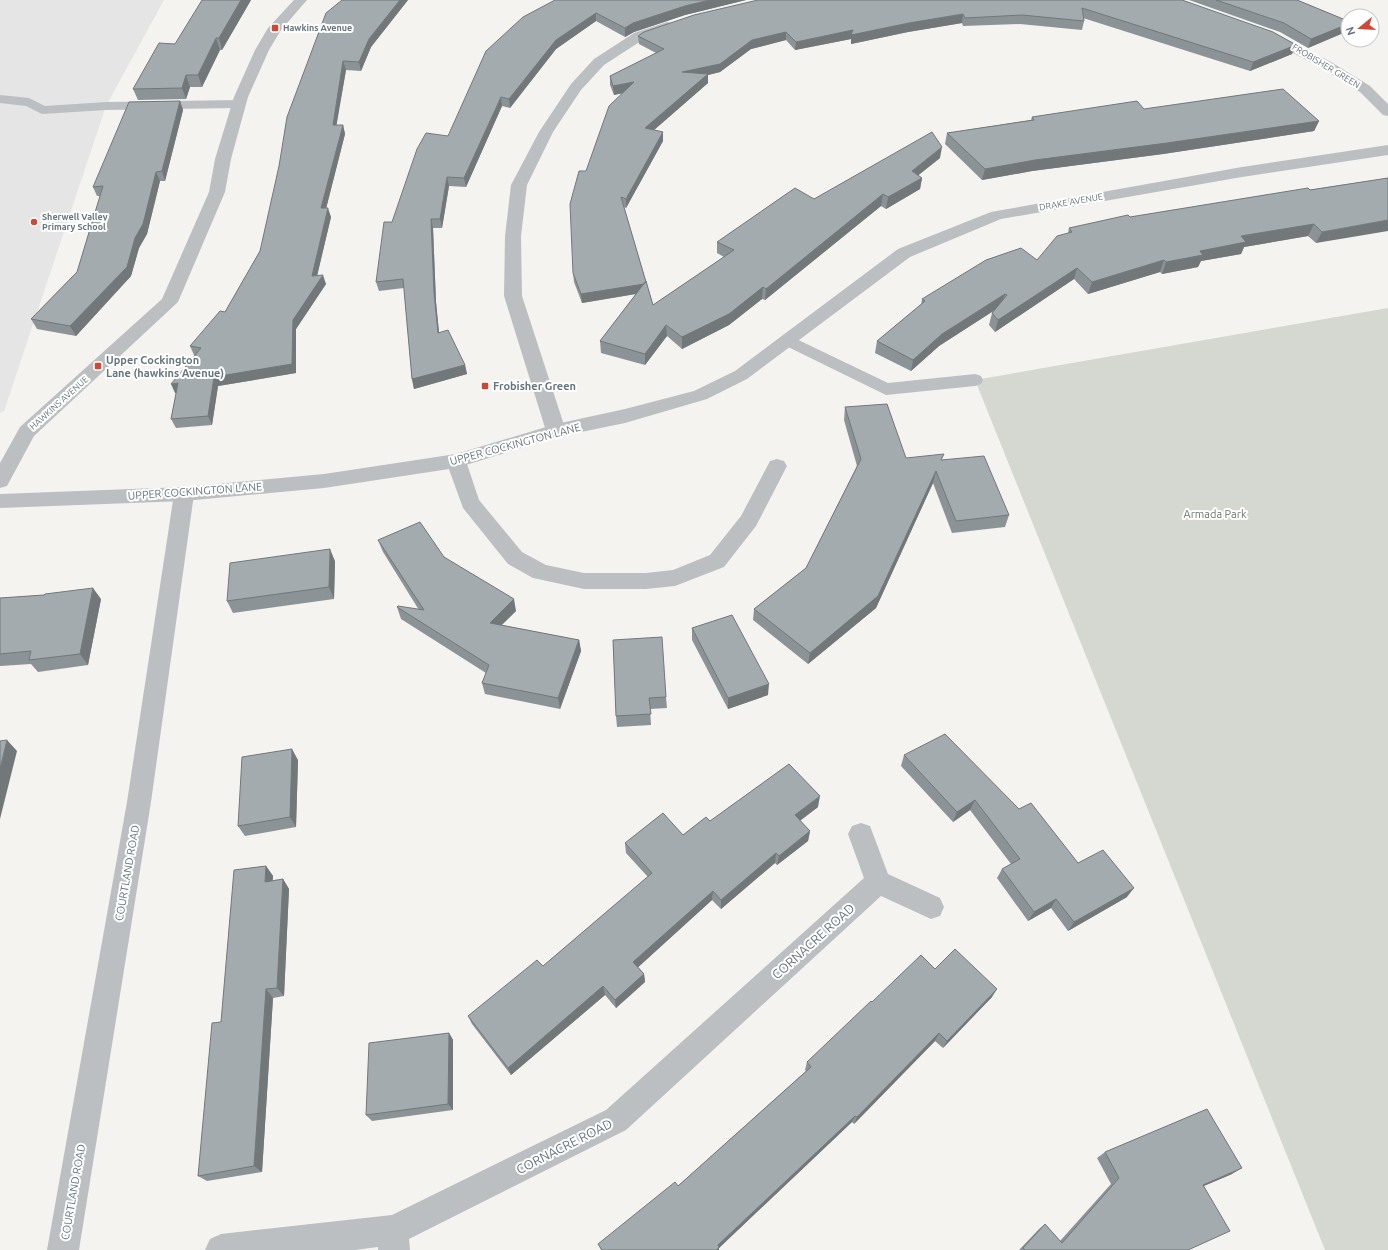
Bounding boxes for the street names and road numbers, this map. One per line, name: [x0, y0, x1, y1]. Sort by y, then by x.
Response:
street label: FROBISHER GREEN: [1290, 42, 1362, 90]
street label: DRAKE AVENUE: [1038, 191, 1104, 213]
street label: HAWKINS AVENUE: [28, 374, 90, 432]
street label: UPPER COCKINGTON LANE: [448, 421, 582, 467]
street label: UPPER COCKINGTON LANE: [127, 480, 263, 502]
street label: COURTLAND ROAD: [113, 824, 141, 922]
street label: CORNACRE ROAD: [769, 900, 857, 982]
street label: CORNACRE ROAD: [514, 1116, 614, 1176]
street label: COURTLAND ROAD: [59, 1143, 87, 1241]

